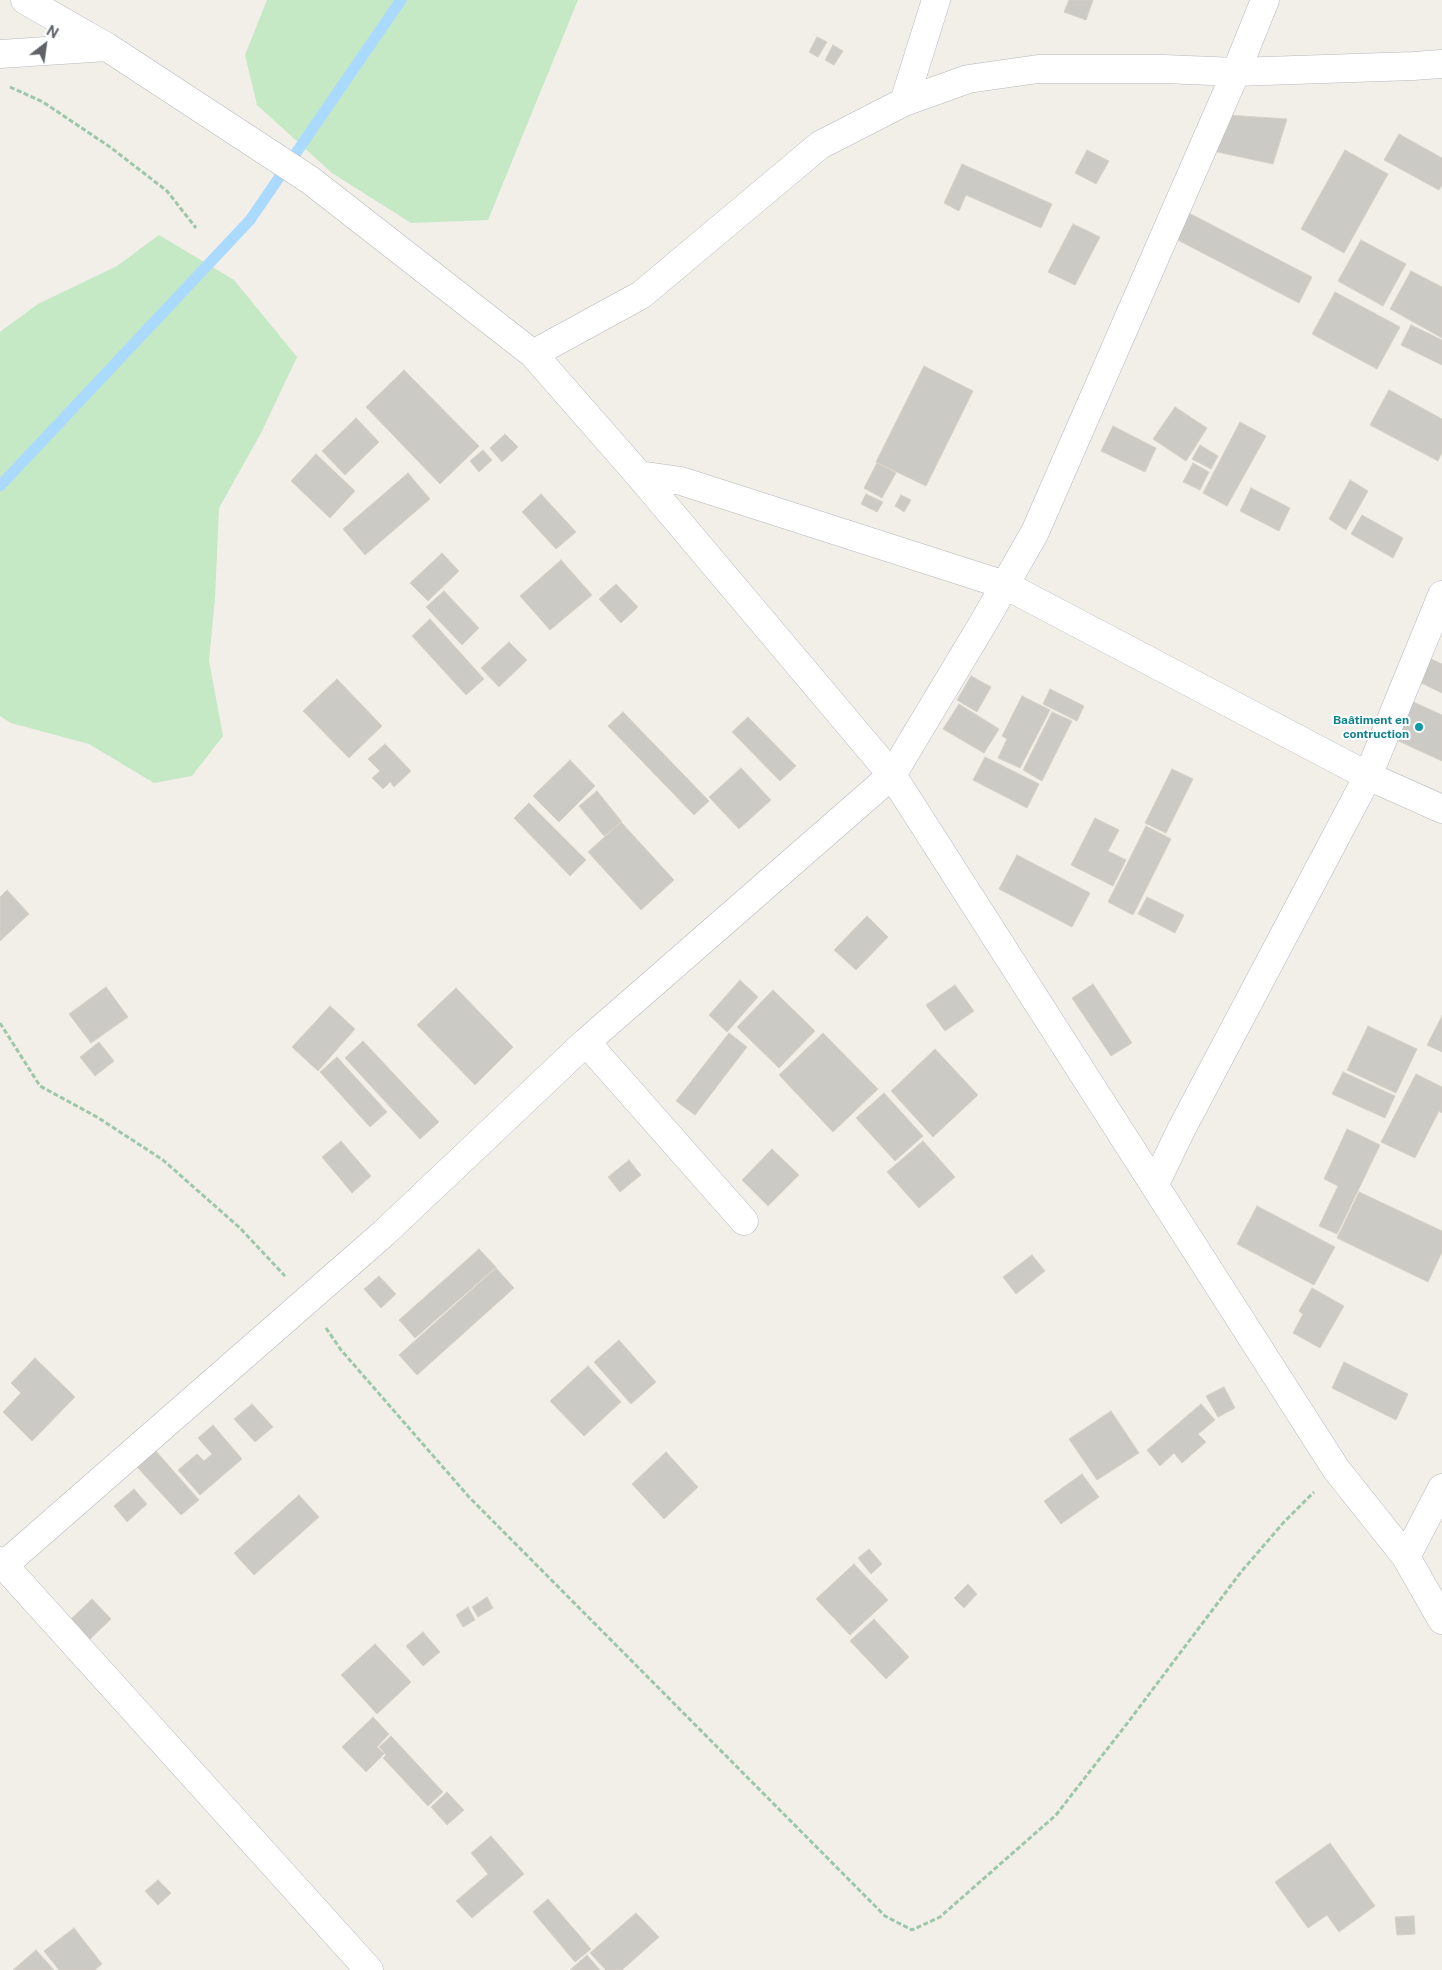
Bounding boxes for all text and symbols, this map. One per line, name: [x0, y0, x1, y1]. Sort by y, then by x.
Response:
north arrow: [20, 20, 70, 70]
text: N: [44, 22, 61, 42]
place label: Baâtiment en contruction: [1333, 713, 1409, 741]
marker: Baâtiment en contruction: [1413, 721, 1425, 733]

